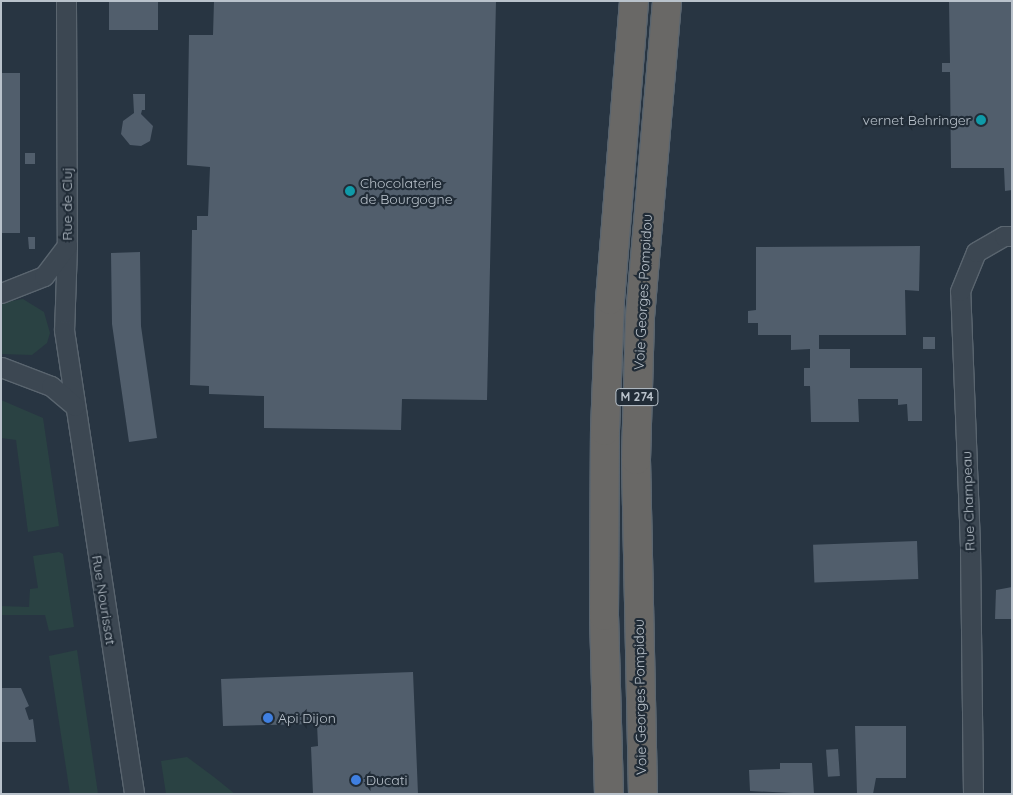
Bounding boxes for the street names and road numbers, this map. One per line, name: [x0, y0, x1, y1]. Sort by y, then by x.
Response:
street label: Rue de Cluj: [59, 167, 75, 241]
street label: Voie Georges Pompidou: [631, 214, 655, 370]
road number: M 274: [614, 388, 660, 407]
street label: Rue Champeau: [958, 451, 978, 551]
street label: Rue Nourissat: [89, 554, 119, 646]
street label: Voie Georges Pompidou: [630, 619, 650, 775]

